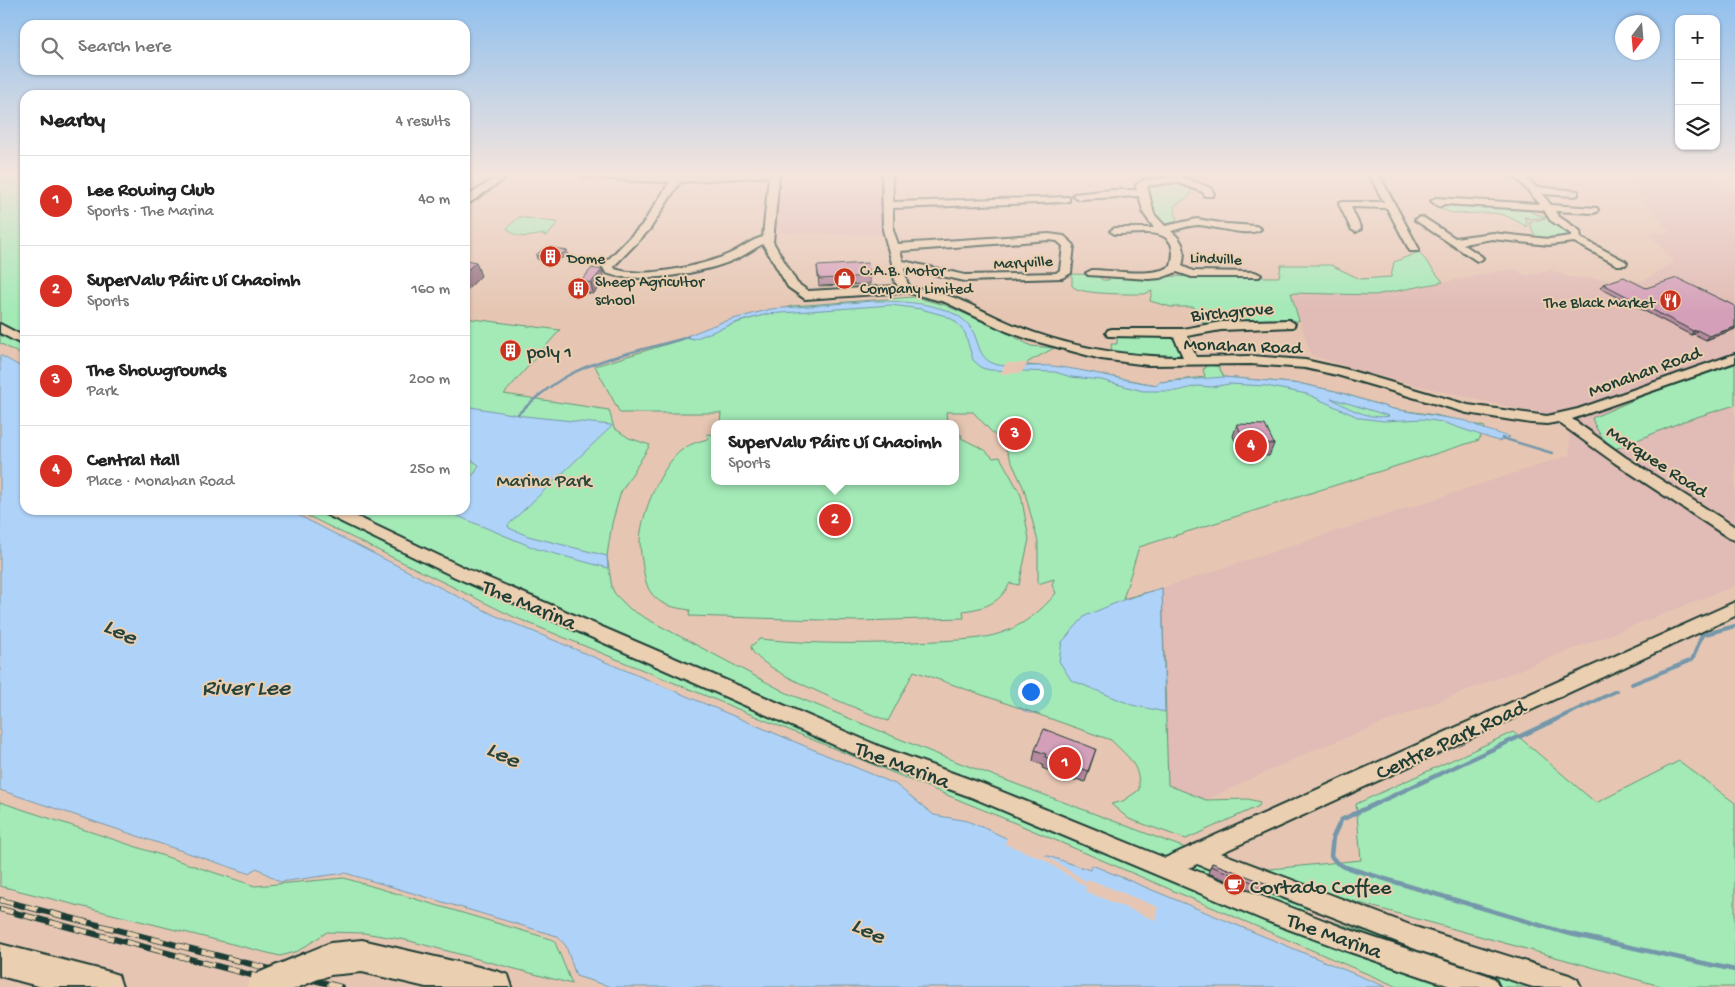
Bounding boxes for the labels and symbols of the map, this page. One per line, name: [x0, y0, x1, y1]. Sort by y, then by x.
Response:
north arrow: [1615, 15, 1660, 60]
building icon: Dome: [539, 245, 563, 269]
street label: Lindville: [1189, 250, 1243, 271]
place label: Dome: [566, 251, 606, 270]
street label: Maryville: [993, 253, 1054, 276]
place label: C.A.B. Motor Company Limited: [860, 263, 974, 300]
shop icon: C.A.B. Motor Company Limited: [832, 266, 856, 290]
place label: Sheep Agricultor school: [595, 274, 705, 311]
building icon: Sheep Agricultor school: [567, 277, 591, 301]
restaurant icon: The Black Market: [1659, 289, 1683, 313]
place label: The Black Market: [1543, 295, 1656, 314]
street label: Birchgrove: [1189, 298, 1275, 329]
street label: Monahan Road: [1183, 334, 1304, 361]
building icon: poly 1: [499, 338, 523, 362]
place label: poly 1: [526, 342, 572, 365]
street label: Monahan Road: [1586, 342, 1707, 404]
pin: 3: [999, 415, 1031, 453]
street label: Marquee Road: [1601, 422, 1713, 505]
pin: 4: [1235, 427, 1267, 465]
park label: Marina Park: [497, 471, 593, 494]
pin: 2: [819, 501, 851, 539]
street label: The Marina: [476, 574, 580, 638]
water label: Lee: [98, 613, 142, 654]
water label: River Lee: [202, 675, 292, 704]
your location: [1018, 679, 1044, 705]
street label: Centre Park Road: [1373, 695, 1533, 788]
water label: Lee: [481, 736, 525, 777]
street label: The Marina: [849, 736, 953, 797]
pin: 1: [1049, 744, 1081, 782]
cafe icon: Cortado Coffee: [1222, 873, 1246, 897]
place label: Cortado Coffee: [1250, 876, 1392, 902]
street label: The Marina: [1281, 908, 1386, 967]
water label: Lee: [846, 912, 890, 953]

